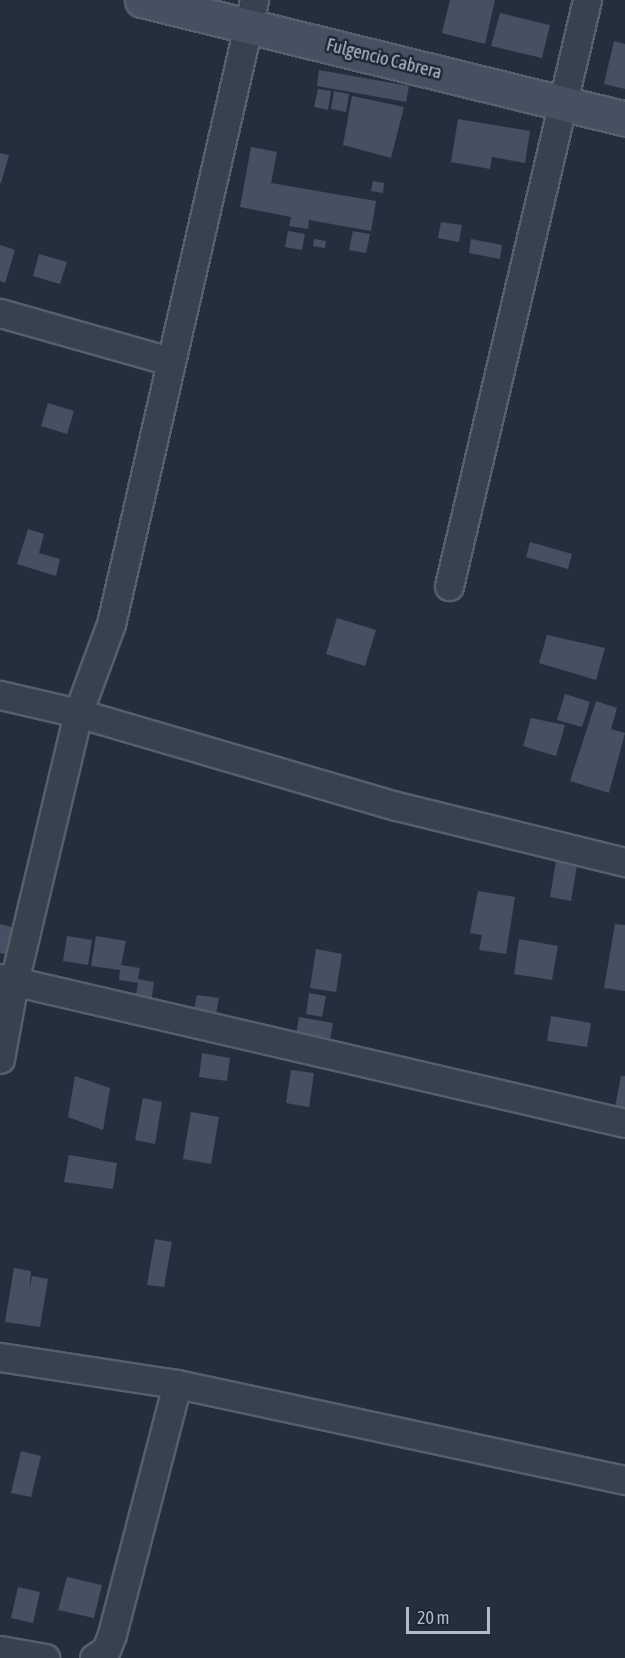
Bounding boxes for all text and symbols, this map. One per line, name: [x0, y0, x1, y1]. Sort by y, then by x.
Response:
street label: Fulgencio Cabrera: [324, 34, 444, 84]
scale bar: [409, 1595, 493, 1633]
text: 20 m: [417, 1607, 449, 1628]

